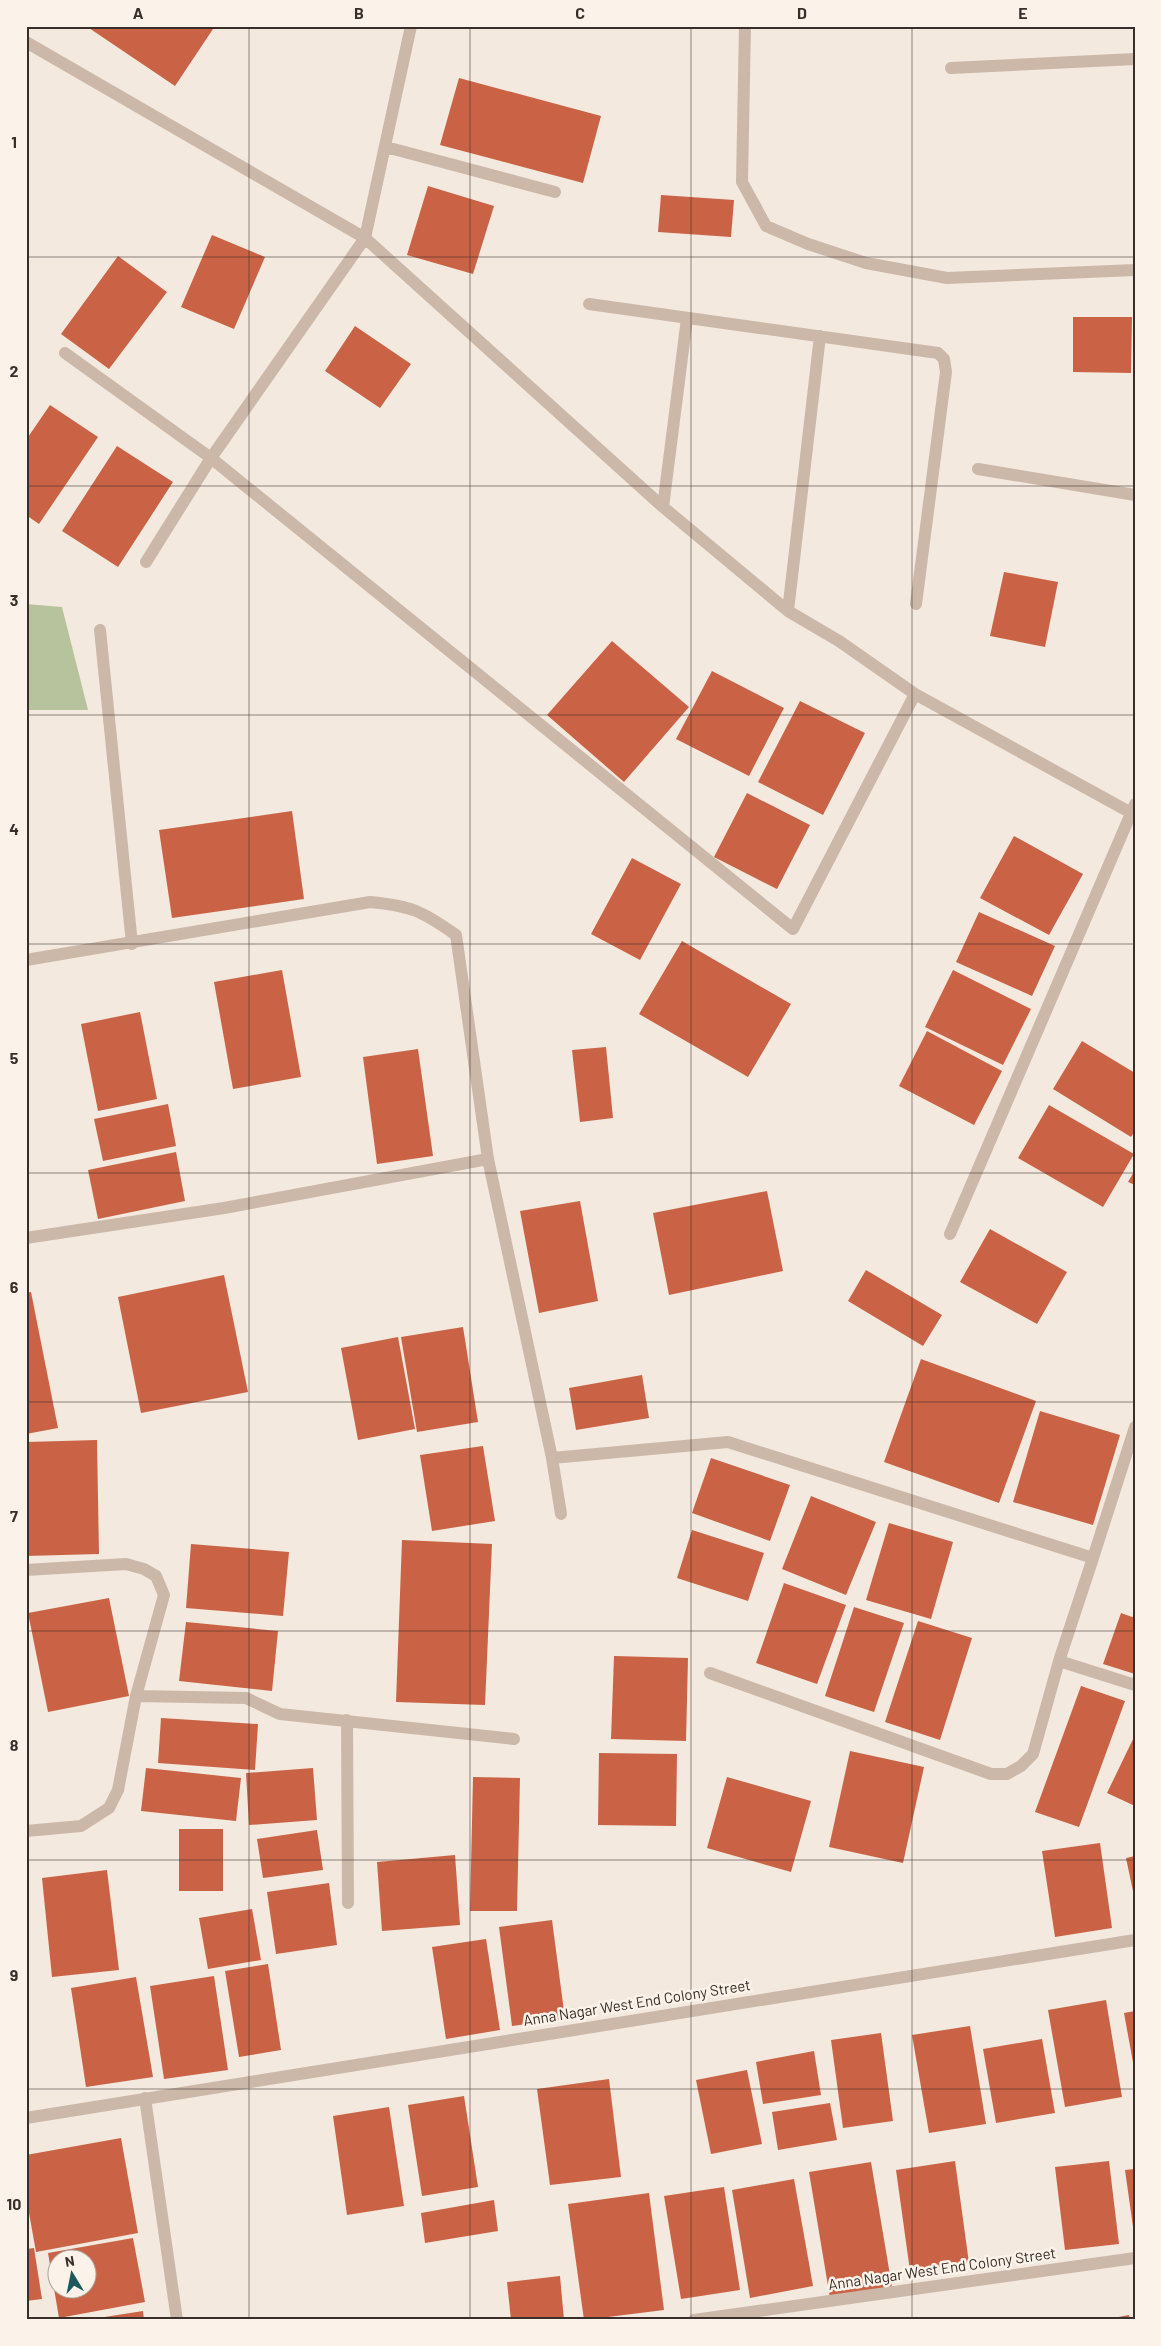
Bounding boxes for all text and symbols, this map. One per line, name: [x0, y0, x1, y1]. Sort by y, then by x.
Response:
text: A: [133, 3, 144, 22]
text: B: [354, 3, 364, 22]
text: C: [575, 3, 585, 22]
text: D: [797, 3, 807, 22]
text: E: [1018, 3, 1028, 22]
text: 1: [11, 132, 17, 151]
text: 2: [10, 361, 19, 380]
text: 3: [10, 590, 18, 609]
text: 4: [9, 819, 19, 838]
text: 5: [10, 1048, 19, 1067]
text: 6: [10, 1277, 19, 1296]
text: 7: [10, 1506, 18, 1525]
text: 8: [10, 1735, 19, 1754]
text: 9: [10, 1965, 18, 1984]
street label: Anna Nagar West End Colony Street: [522, 1975, 752, 2029]
text: 10: [7, 2194, 21, 2213]
street label: Anna Nagar West End Colony Street: [827, 2243, 1057, 2293]
north arrow: [48, 2248, 98, 2298]
text: N: [64, 2252, 76, 2270]

